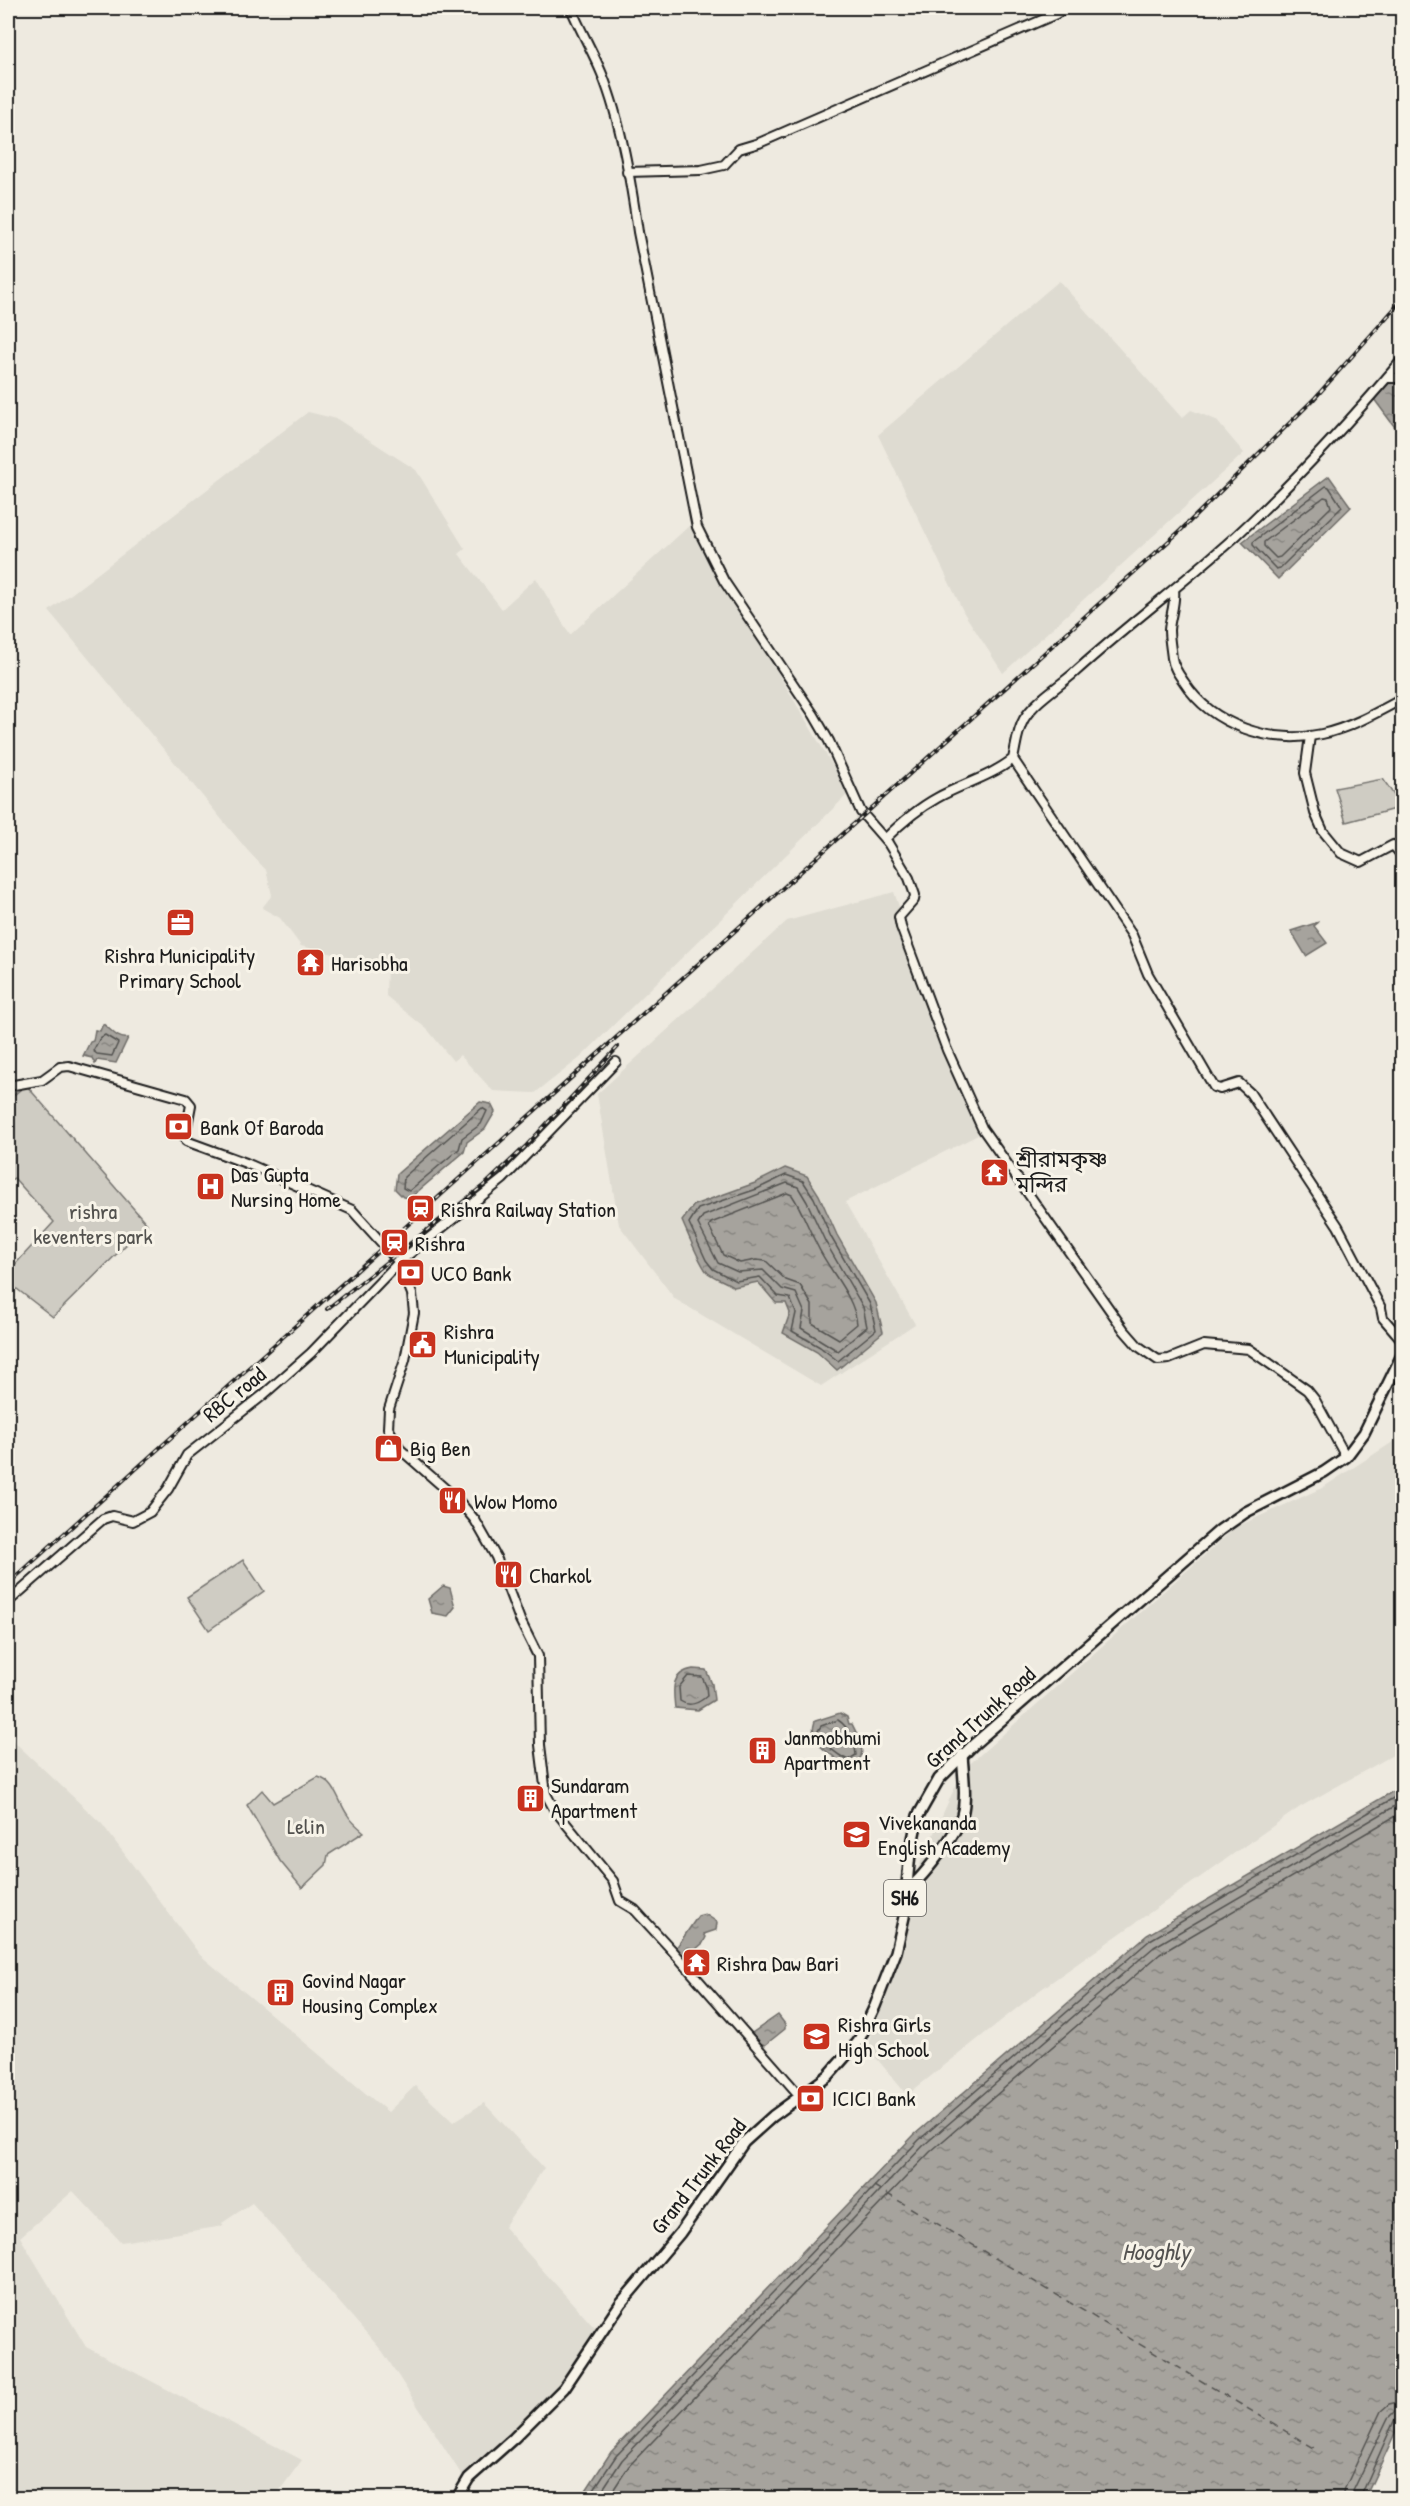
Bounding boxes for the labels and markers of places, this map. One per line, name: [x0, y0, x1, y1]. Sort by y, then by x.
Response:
office icon: Rishra Municipality Primary School: [164, 907, 196, 939]
place label: Rishra Municipality Primary School: [105, 940, 255, 995]
temple icon: Harisobha: [294, 947, 326, 979]
place label: Harisobha: [331, 948, 408, 978]
bank icon: Bank Of Baroda: [163, 1111, 195, 1143]
place label: Bank Of Baroda: [200, 1112, 324, 1142]
place label: শ্রীরামকৃষ্ণ মন্দির: [1015, 1144, 1107, 1199]
temple icon: শ্রীরামকৃষ্ণ মন্দির: [979, 1156, 1011, 1188]
place label: Das Gupta Nursing Home: [231, 1159, 341, 1214]
hospital icon: Das Gupta Nursing Home: [194, 1171, 226, 1203]
station icon: Rishra Railway Station: [404, 1193, 436, 1225]
place label: Rishra Railway Station: [441, 1194, 616, 1224]
station icon: Rishra: [378, 1227, 410, 1259]
place label: Rishra: [415, 1228, 465, 1258]
bank icon: UCO Bank: [394, 1257, 426, 1289]
place label: UCO Bank: [431, 1258, 511, 1288]
place label: Rishra Municipality: [444, 1316, 540, 1371]
public building icon: Rishra Municipality: [407, 1328, 439, 1360]
shop icon: Big Ben: [373, 1432, 405, 1464]
place label: Big Ben: [410, 1433, 471, 1463]
restaurant icon: Wow Momo: [437, 1485, 469, 1517]
place label: Wow Momo: [474, 1486, 558, 1516]
restaurant icon: Charkol: [492, 1559, 524, 1591]
place label: Charkol: [529, 1560, 591, 1590]
place label: Janmobhumi Apartment: [784, 1722, 882, 1777]
building icon: Janmobhumi Apartment: [747, 1734, 779, 1766]
place label: Sundaram Apartment: [551, 1770, 637, 1825]
building icon: Sundaram Apartment: [514, 1782, 546, 1814]
place label: Vivekananda English Academy: [878, 1807, 1011, 1862]
school or university icon: Vivekananda English Academy: [841, 1819, 873, 1851]
temple icon: Rishra Daw Bari: [680, 1947, 712, 1979]
place label: Rishra Daw Bari: [717, 1948, 839, 1978]
place label: Govind Nagar Housing Complex: [302, 1965, 438, 2020]
building icon: Govind Nagar Housing Complex: [265, 1977, 297, 2009]
place label: Rishra Girls High School: [838, 2009, 931, 2064]
school or university icon: Rishra Girls High School: [801, 2021, 833, 2053]
bank icon: ICICI Bank: [795, 2082, 827, 2114]
place label: ICICI Bank: [832, 2083, 916, 2113]

